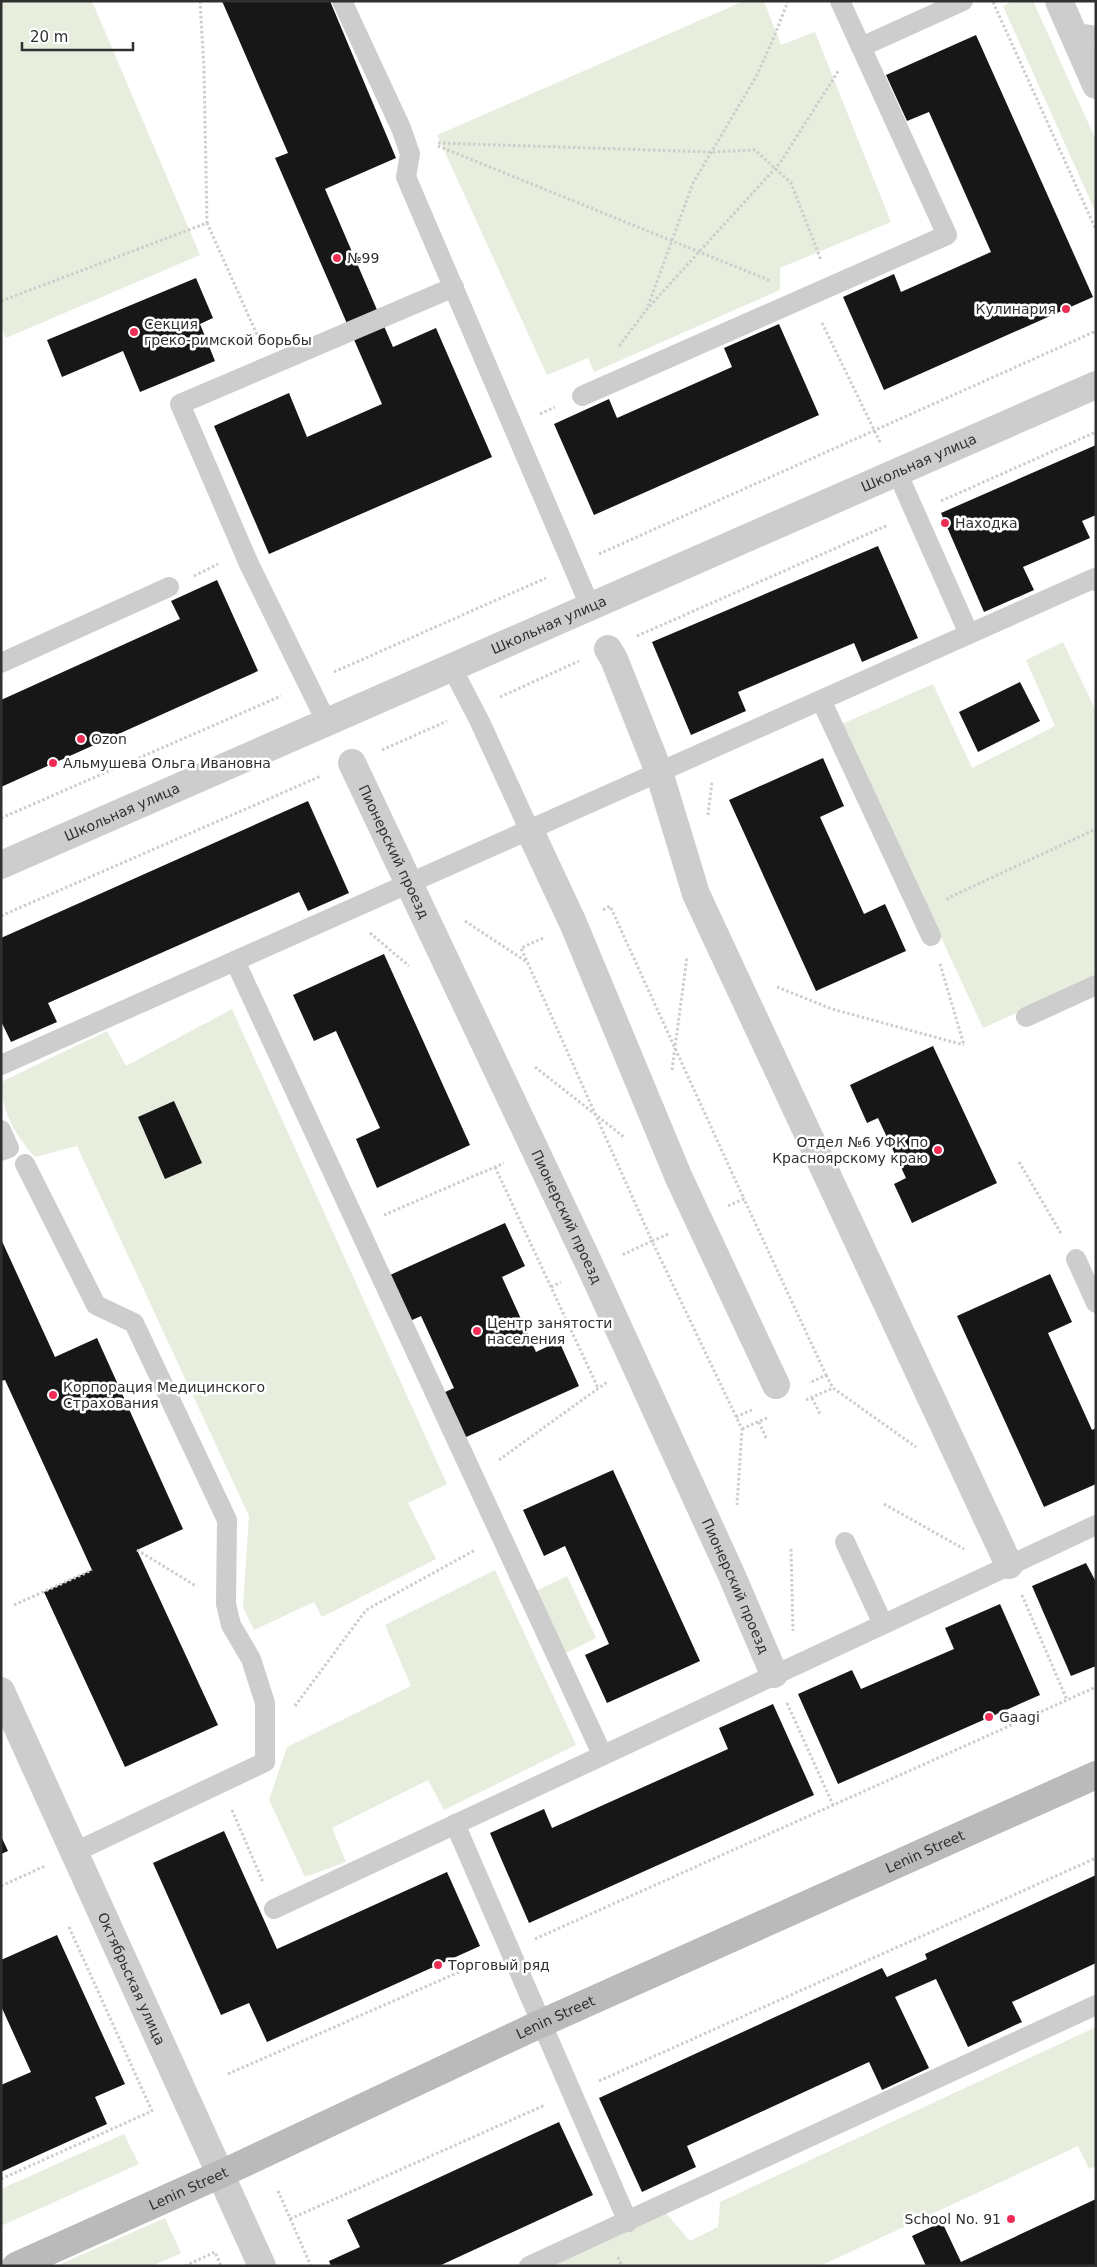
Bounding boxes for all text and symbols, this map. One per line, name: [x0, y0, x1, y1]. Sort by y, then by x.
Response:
scale bar: [22, 20, 134, 52]
text: 20 m: [30, 28, 68, 46]
place label: №99: [347, 250, 379, 266]
marker: №99: [331, 252, 343, 264]
place label: Кулинария: [976, 301, 1056, 317]
marker: Кулинария: [1060, 303, 1072, 315]
place label: Секция греко-римской борьбы: [144, 316, 312, 348]
marker: Секция греко-римской борьбы: [128, 326, 140, 338]
street label: Школьная улица: [859, 430, 979, 495]
place label: Находка: [955, 515, 1018, 531]
marker: Находка: [939, 517, 951, 529]
street label: Школьная улица: [489, 593, 609, 657]
place label: Ozon: [91, 731, 127, 747]
marker: Ozon: [75, 733, 87, 745]
place label: Альмушева Ольга Ивановна: [63, 755, 271, 771]
marker: Альмушева Ольга Ивановна: [47, 757, 59, 769]
street label: Школьная улица: [62, 780, 182, 844]
street label: Пионерский проезд: [355, 782, 432, 921]
place label: Отдел №6 УФК по Красноярскому краю: [772, 1134, 928, 1166]
marker: Отдел №6 УФК по Красноярскому краю: [932, 1144, 944, 1156]
street label: Пионерский проезд: [528, 1147, 605, 1286]
place label: Центр занятости населения: [487, 1315, 612, 1347]
marker: Центр занятости населения: [471, 1325, 483, 1337]
place label: Корпорация Медицинского Cтрахования: [63, 1379, 265, 1411]
marker: Корпорация Медицинского Cтрахования: [47, 1389, 59, 1401]
street label: Пионерский проезд: [699, 1516, 772, 1656]
place label: Gaagi: [999, 1709, 1040, 1725]
marker: Gaagi: [983, 1711, 995, 1723]
street label: Lenin Street: [883, 1827, 967, 1876]
street label: Октябрьская улица: [95, 1910, 169, 2048]
place label: Торговый ряд: [447, 1957, 550, 1973]
marker: Торговый ряд: [432, 1959, 444, 1971]
street label: Lenin Street: [513, 1992, 598, 2042]
street label: Lenin Street: [146, 2164, 231, 2213]
place label: School No. 91: [905, 2211, 1001, 2227]
marker: School No. 91: [1005, 2213, 1017, 2225]

